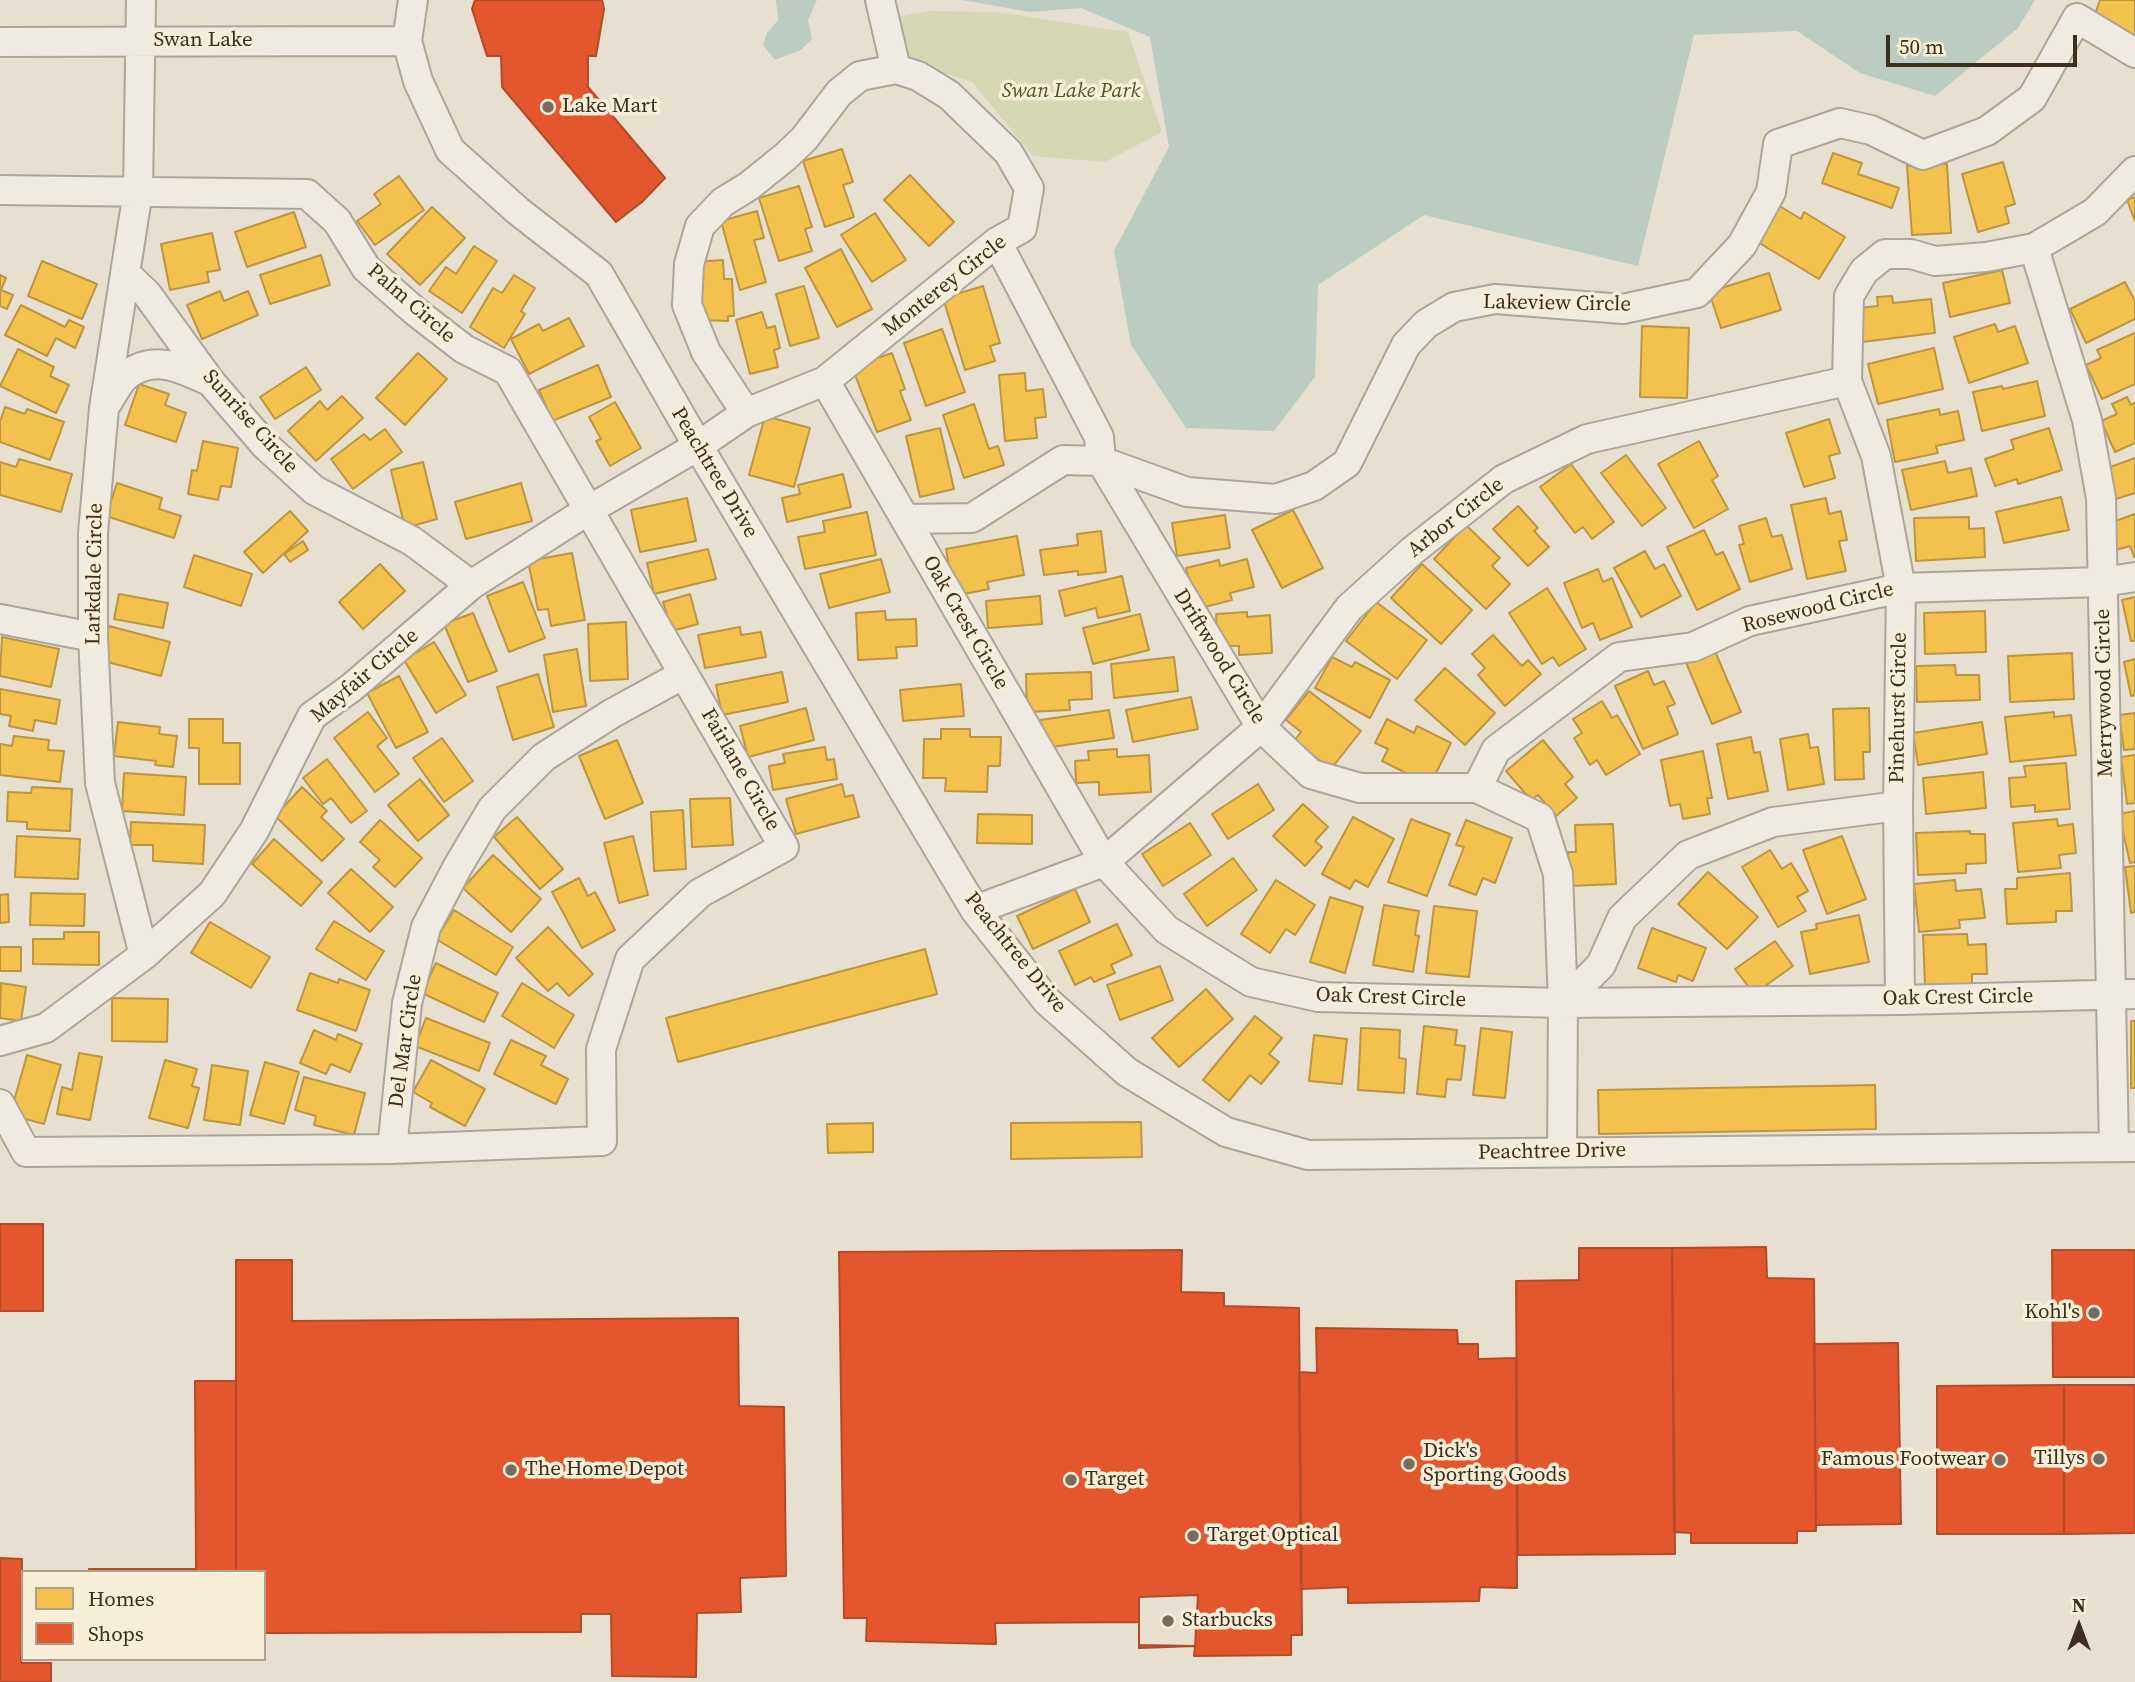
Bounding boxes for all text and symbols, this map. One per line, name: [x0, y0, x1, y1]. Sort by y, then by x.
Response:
scale bar: [1890, 21, 2081, 65]
street label: Swan Lake: [153, 28, 253, 54]
text: 50 m: [1899, 32, 1944, 61]
park label: Swan Lake Park: [1002, 79, 1140, 105]
place label: Lake Mart: [562, 94, 657, 120]
marker: Lake Mart: [540, 99, 556, 115]
street label: Monterey Circle: [878, 230, 1012, 342]
street label: Palm Circle: [362, 259, 460, 349]
street label: Lakeview Circle: [1483, 290, 1631, 318]
street label: Sunrise Circle: [197, 365, 303, 479]
street label: Peachtree Drive: [665, 403, 763, 543]
street label: Arbor Circle: [1403, 473, 1509, 563]
street label: Larkdale Circle: [81, 503, 109, 645]
street label: Oak Crest Circle: [916, 552, 1014, 694]
street label: Rosewood Circle: [1740, 577, 1896, 639]
street label: Driftwood Circle: [1167, 585, 1271, 729]
street label: Merrywood Circle: [2091, 608, 2119, 778]
street label: Mayfair Circle: [306, 624, 424, 728]
street label: Pinehurst Circle: [1885, 632, 1913, 784]
street label: Fairlane Circle: [695, 704, 785, 836]
street label: Peachtree Drive: [959, 888, 1071, 1018]
street label: Del Mar Circle: [384, 973, 428, 1109]
street label: Oak Crest Circle: [1315, 983, 1467, 1013]
street label: Oak Crest Circle: [1883, 984, 2033, 1012]
street label: Peachtree Drive: [1478, 1138, 1626, 1166]
place label: Kohl's: [2024, 1300, 2080, 1326]
marker: Kohl's: [2086, 1305, 2102, 1321]
place label: Dick's Sporting Goods: [1423, 1439, 1567, 1489]
place label: Tillys: [2034, 1446, 2085, 1472]
place label: Famous Footwear: [1821, 1447, 1986, 1473]
marker: Tillys: [2091, 1451, 2107, 1467]
marker: Famous Footwear: [1992, 1452, 2008, 1468]
marker: Dick's Sporting Goods: [1401, 1456, 1417, 1472]
place label: The Home Depot: [525, 1457, 684, 1483]
marker: The Home Depot: [503, 1462, 519, 1478]
place label: Target: [1085, 1467, 1144, 1493]
marker: Target: [1063, 1472, 1079, 1488]
place label: Target Optical: [1207, 1523, 1338, 1549]
marker: Target Optical: [1185, 1528, 1201, 1544]
legend: [21, 1570, 266, 1661]
text: Homes: [88, 1584, 154, 1613]
north arrow: [2044, 1591, 2114, 1661]
text: N: [2072, 1592, 2086, 1618]
place label: Starbucks: [1182, 1608, 1273, 1634]
marker: Starbucks: [1160, 1613, 1176, 1629]
text: Shops: [88, 1619, 144, 1648]

